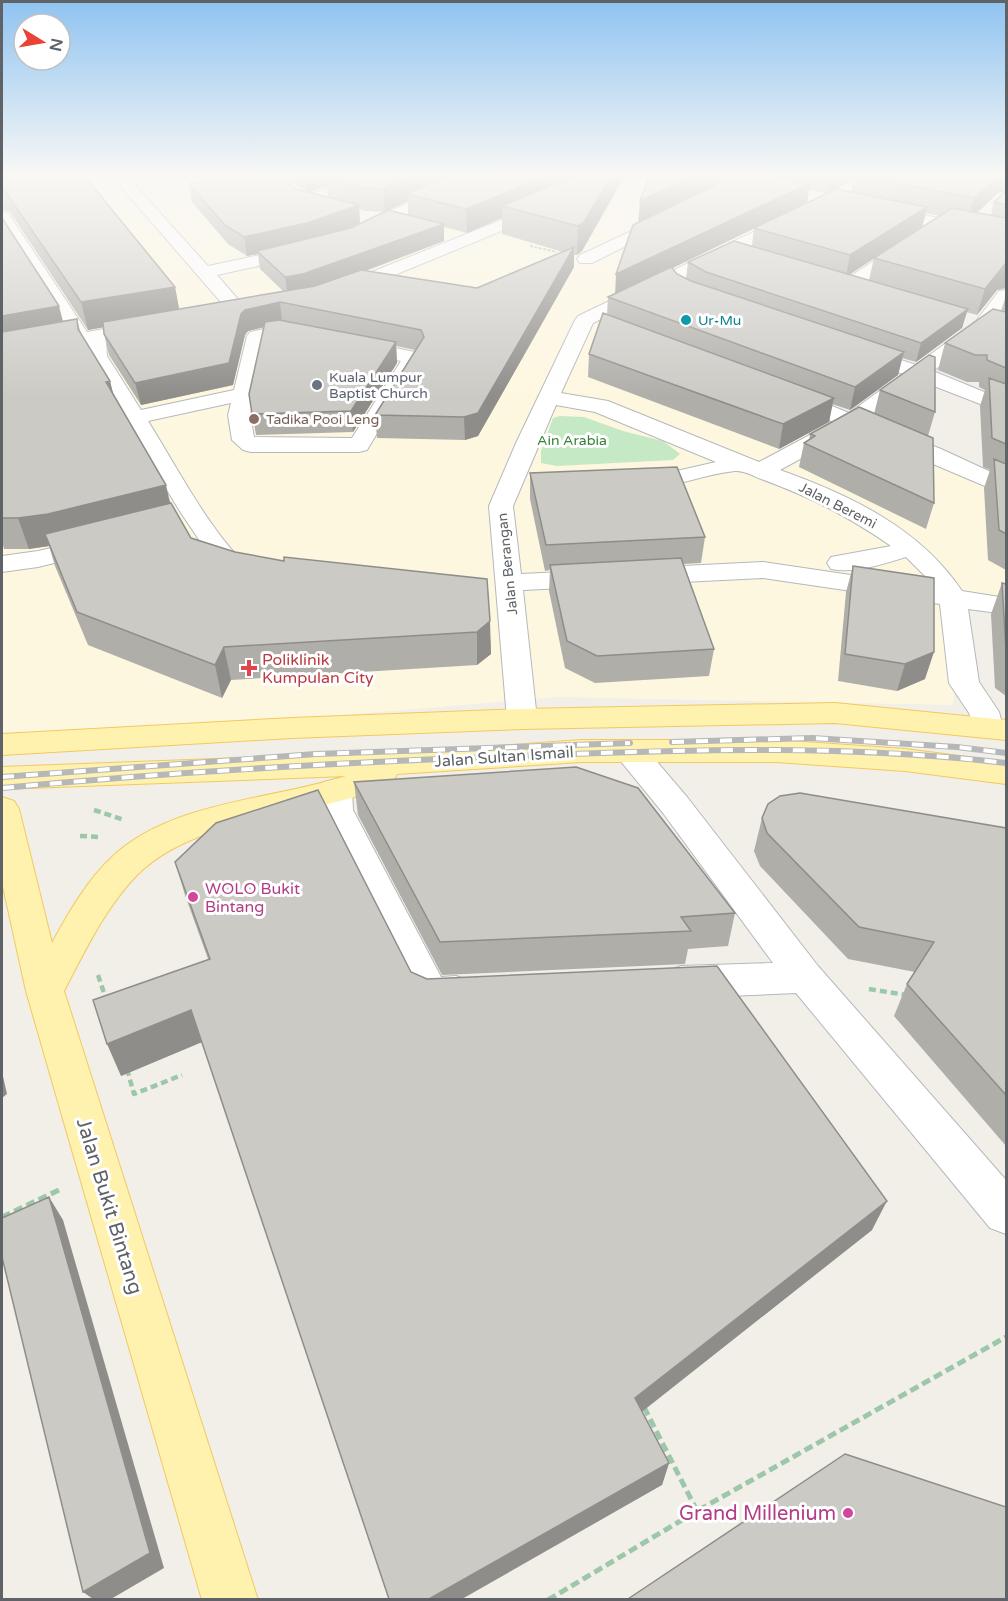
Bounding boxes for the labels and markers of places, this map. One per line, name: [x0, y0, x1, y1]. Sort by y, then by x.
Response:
place label: Ur-Mu: [698, 312, 741, 329]
marker: Ur-Mu: [679, 313, 693, 327]
place label: Kuala Lumpur Baptist Church: [329, 369, 428, 402]
marker: Kuala Lumpur Baptist Church: [310, 378, 324, 392]
place label: Tadika Pooi Leng: [266, 411, 379, 428]
marker: Tadika Pooi Leng: [247, 412, 261, 426]
place label: Poliklinik Kumpulan City: [262, 650, 374, 688]
marker: Poliklinik Kumpulan City: [240, 659, 258, 677]
place label: WOLO Bukit Bintang: [205, 879, 300, 917]
marker: WOLO Bukit Bintang: [186, 890, 200, 904]
place label: Grand Millenium: [679, 1502, 836, 1526]
marker: Grand Millenium: [841, 1506, 855, 1520]

